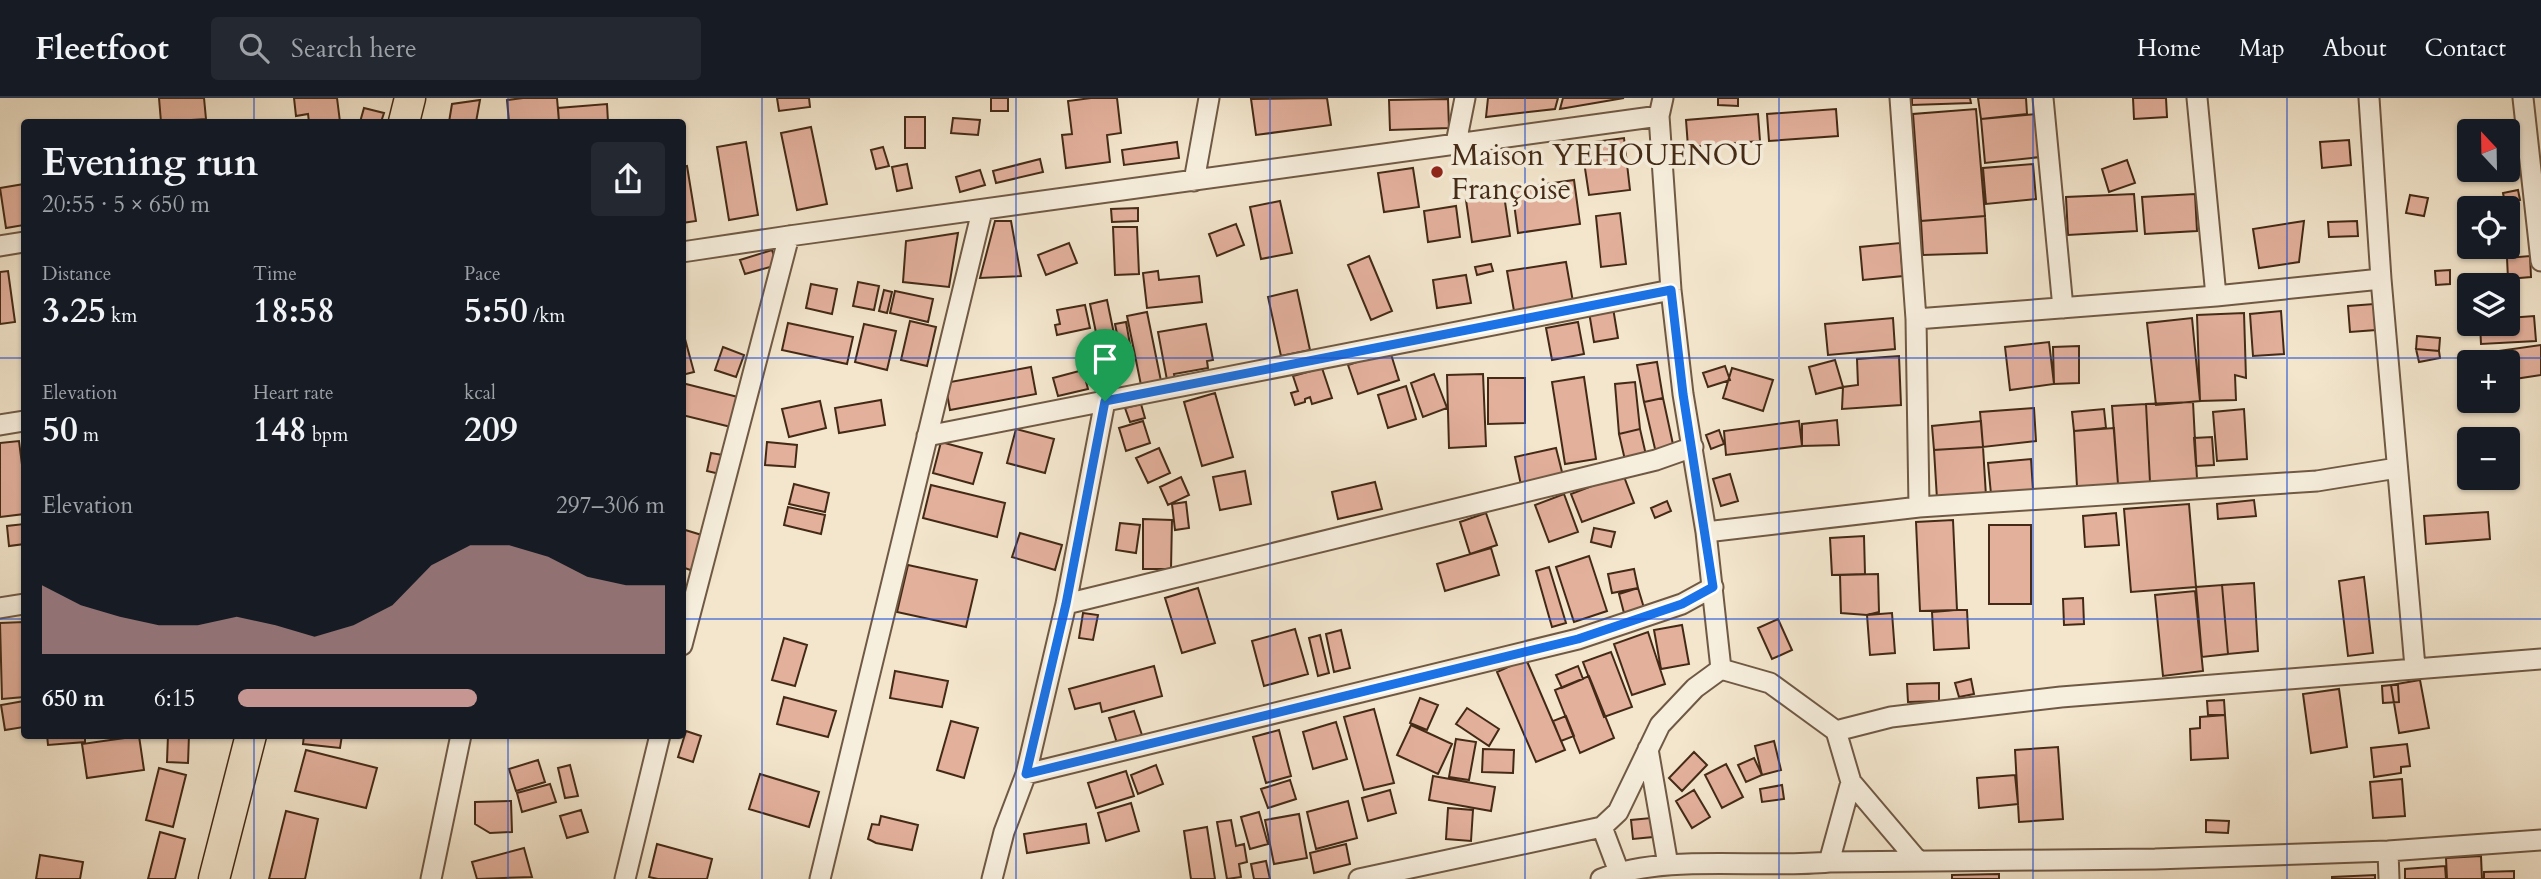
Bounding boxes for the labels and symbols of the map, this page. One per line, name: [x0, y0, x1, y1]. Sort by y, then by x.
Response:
north arrow: [2457, 119, 2520, 182]
place label: Maison YEHOUENOU Françoise: [1451, 135, 1763, 210]
marker: Maison YEHOUENOU Françoise: [1429, 164, 1445, 180]
pin: [1075, 329, 1135, 401]

